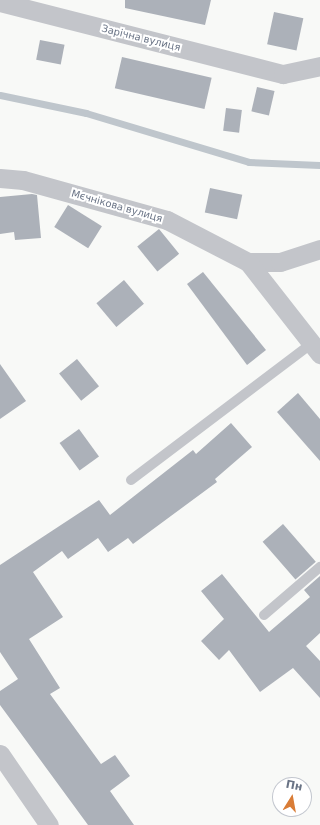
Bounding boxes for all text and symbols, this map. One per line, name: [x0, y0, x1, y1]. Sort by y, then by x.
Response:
street label: Зарічна вулиця: [100, 22, 182, 54]
street label: Мєчнікова вулиця: [70, 187, 164, 225]
north arrow: [272, 777, 312, 817]
text: Пн: [285, 778, 304, 794]

